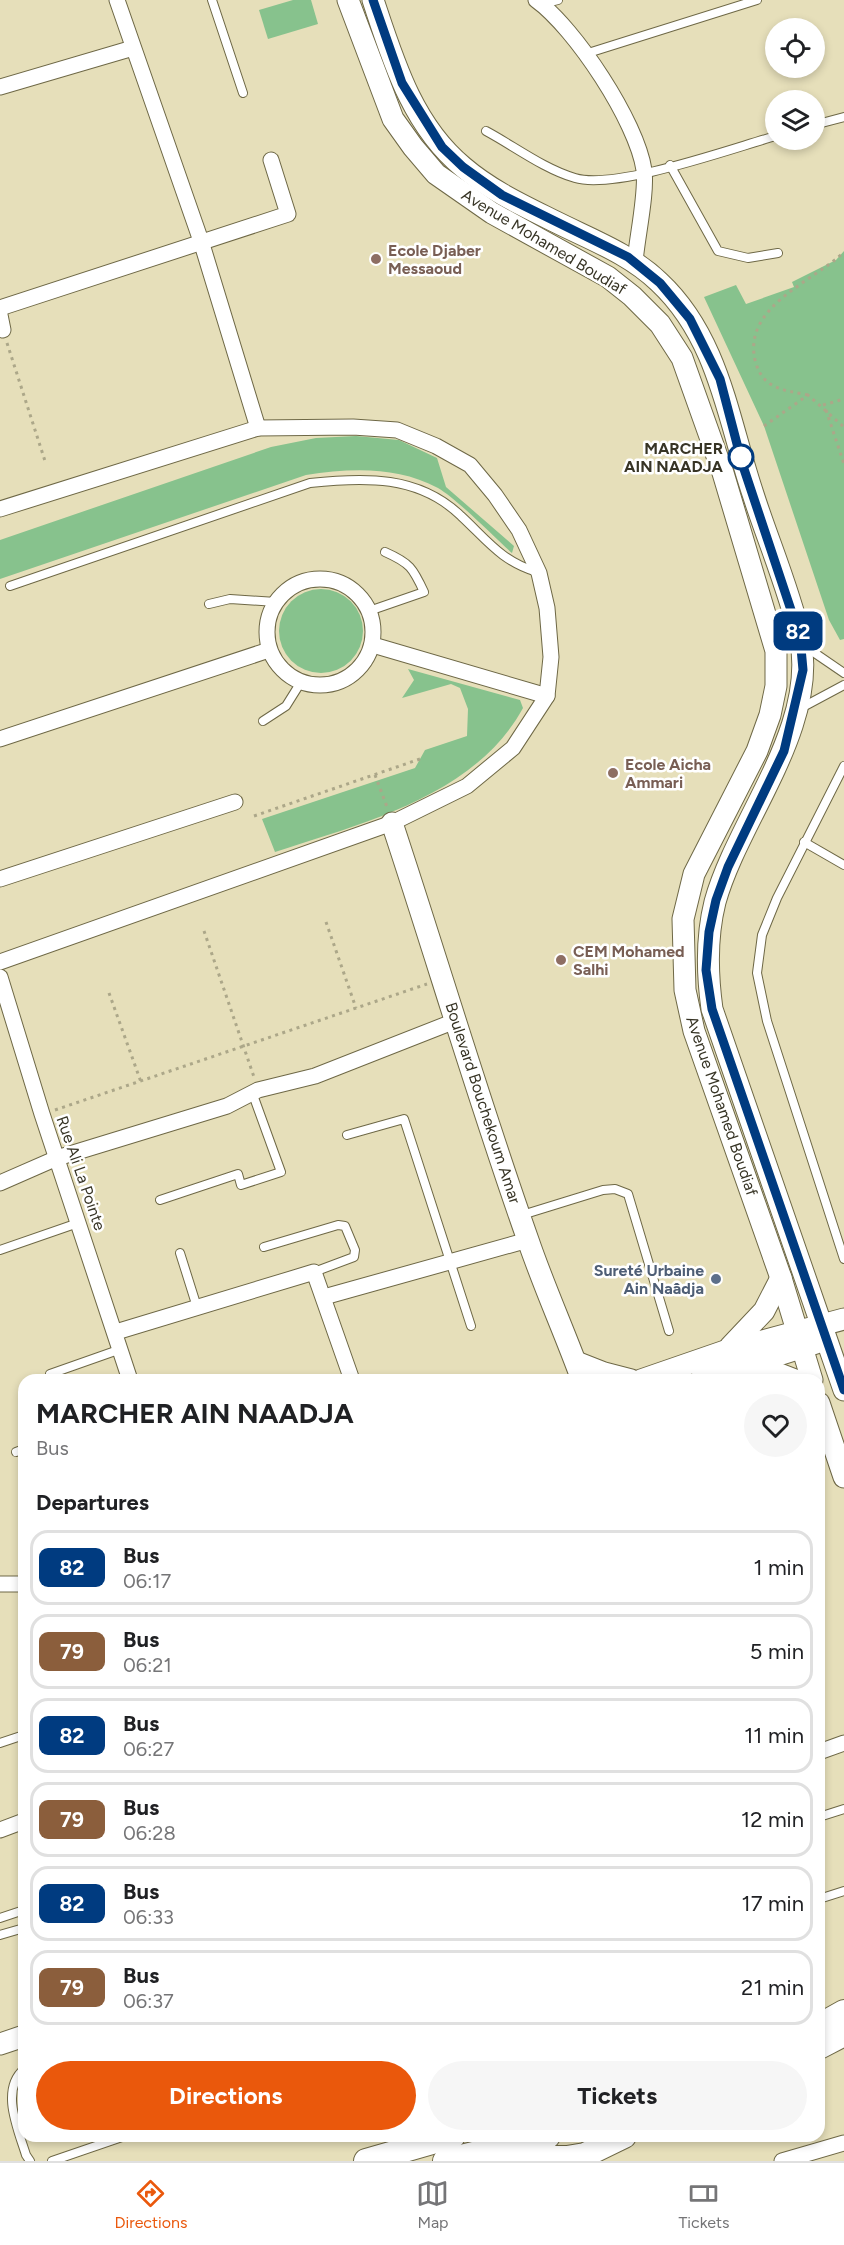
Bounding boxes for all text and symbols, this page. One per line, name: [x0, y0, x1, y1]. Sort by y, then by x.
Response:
map controls: [765, 18, 825, 150]
button: locate: [765, 18, 825, 78]
button: layers: [765, 90, 825, 150]
street label: Avenue Mohamed Boudiaf: [458, 185, 630, 299]
place label: Ecole Djaber Messaoud: [388, 241, 481, 278]
marker: Ecole Djaber Messaoud: [369, 252, 383, 266]
place label: MARCHER AIN NAADJA: [624, 439, 724, 476]
marker: MARCHER AIN NAADJA: [728, 444, 754, 470]
line badge: 82: [771, 612, 825, 650]
text: 82: [785, 619, 811, 644]
place label: Ecole Aicha Ammari: [625, 755, 711, 792]
marker: Ecole Aicha Ammari: [606, 766, 620, 780]
place label: CEM Mohamed Salhi: [573, 942, 685, 979]
marker: CEM Mohamed Salhi: [554, 953, 568, 967]
street label: Boulevard Bouchekoum Amar: [441, 1000, 525, 1207]
street label: Avenue Mohamed Boudiaf: [682, 1014, 762, 1198]
street label: Rue Ali La Pointe: [53, 1113, 110, 1233]
place label: Sureté Urbaine Ain Naâdja: [594, 1261, 704, 1298]
marker: Sureté Urbaine Ain Naâdja: [709, 1272, 723, 1286]
button: heart: [744, 1394, 807, 1457]
text: MARCHER AIN NAADJA: [36, 1396, 354, 1430]
text: Bus: [36, 1436, 69, 1460]
text: Departures: [36, 1489, 149, 1516]
text: Bus: [123, 1542, 159, 1569]
text: 1 min: [753, 1554, 804, 1581]
text: 82: [59, 1555, 85, 1580]
text: 06:17: [123, 1569, 171, 1593]
text: Bus: [123, 1626, 159, 1653]
text: 5 min: [750, 1638, 804, 1665]
text: 79: [60, 1639, 84, 1664]
text: 06:21: [123, 1653, 172, 1677]
text: Bus: [123, 1710, 159, 1737]
text: 11 min: [744, 1722, 804, 1749]
text: 82: [59, 1723, 85, 1748]
text: 06:27: [123, 1737, 174, 1761]
text: Bus: [123, 1794, 159, 1821]
text: 12 min: [741, 1806, 804, 1833]
text: 79: [60, 1807, 84, 1832]
text: 06:28: [123, 1821, 176, 1845]
text: Bus: [123, 1878, 159, 1905]
text: 17 min: [742, 1890, 804, 1917]
text: 82: [59, 1891, 85, 1916]
text: 06:33: [123, 1905, 174, 1929]
text: Bus: [123, 1962, 159, 1989]
text: 21 min: [741, 1974, 804, 2001]
text: 79: [60, 1975, 84, 2000]
text: 06:37: [123, 1989, 174, 2013]
button: Directions: [36, 2061, 416, 2130]
button: Tickets: [428, 2061, 807, 2130]
tab: Directions: [115, 2177, 187, 2232]
tab: Map: [416, 2177, 449, 2232]
tab: Tickets: [678, 2177, 729, 2232]

